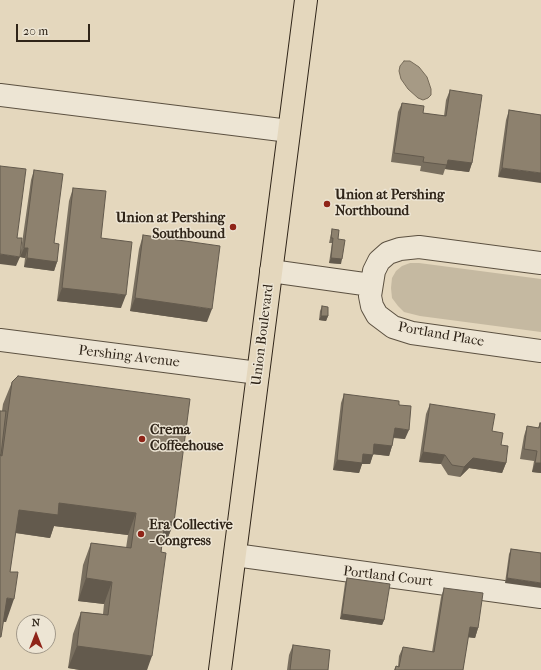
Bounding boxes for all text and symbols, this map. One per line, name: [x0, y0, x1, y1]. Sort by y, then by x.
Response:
scale bar: [18, 16, 92, 42]
text: 20 m: [23, 24, 48, 38]
place label: Union at Pershing Northbound: [335, 188, 444, 220]
marker: Union at Pershing Northbound: [322, 199, 332, 209]
place label: Union at Pershing Southbound: [116, 211, 225, 244]
marker: Union at Pershing Southbound: [228, 222, 238, 232]
street label: Union Boulevard: [248, 283, 278, 387]
street label: Portland Place: [397, 319, 485, 351]
street label: Pershing Avenue: [77, 342, 181, 372]
place label: Crema Coffeehouse: [150, 423, 223, 456]
marker: Crema Coffeehouse: [137, 434, 147, 444]
place label: Era Collective - Congress: [149, 518, 233, 550]
marker: Era Collective - Congress: [136, 529, 146, 539]
street label: Portland Court: [342, 563, 434, 591]
north arrow: [16, 614, 56, 654]
text: N: [32, 616, 40, 629]

